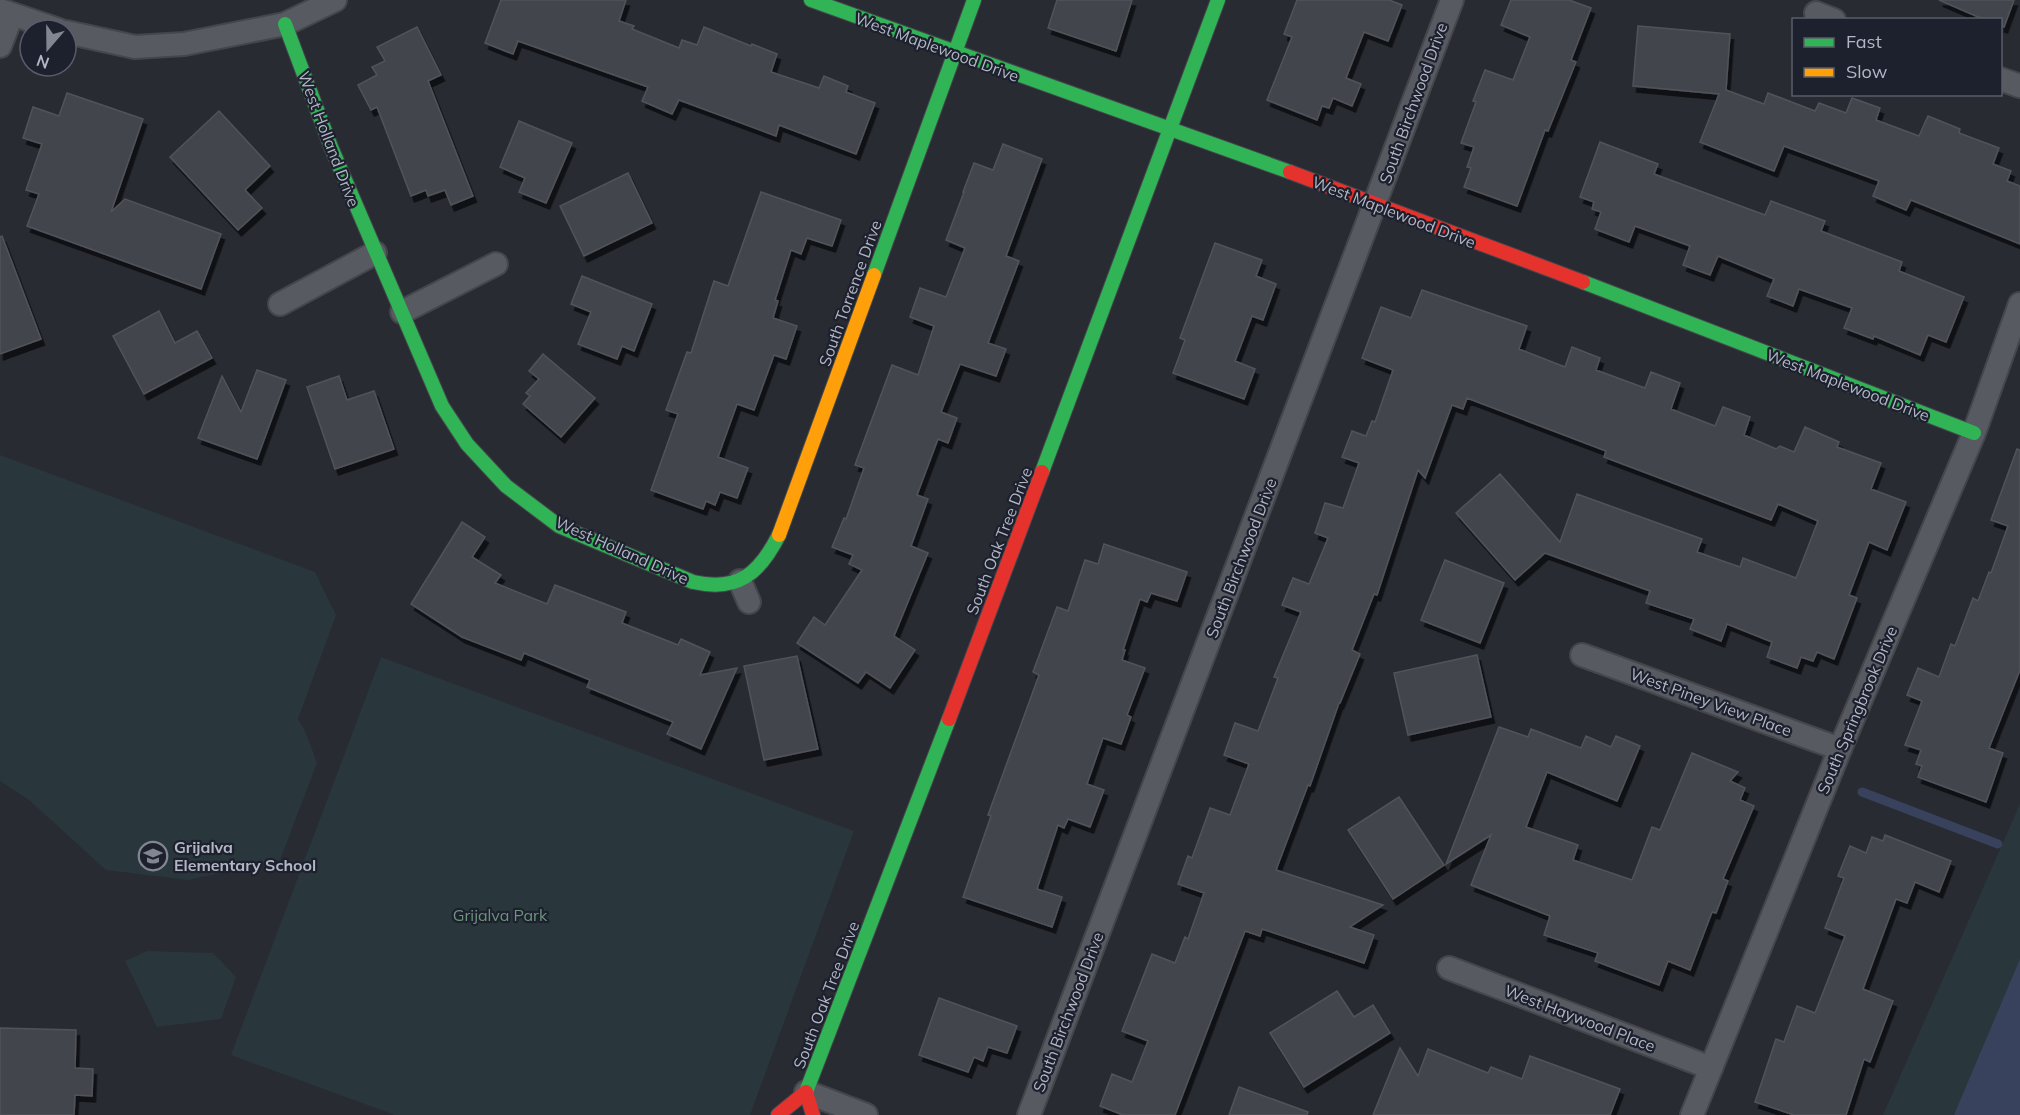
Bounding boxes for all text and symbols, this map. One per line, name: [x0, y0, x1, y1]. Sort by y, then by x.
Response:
street label: West Maplewood Drive: [852, 8, 1022, 86]
north arrow: [18, 18, 78, 78]
legend: [1792, 18, 2002, 96]
street label: South Birchwood Drive: [1375, 20, 1451, 186]
text: Fast: [1846, 30, 1882, 53]
text: N: [34, 51, 52, 74]
text: Slow: [1846, 60, 1888, 83]
street label: West Holland Drive: [294, 68, 364, 210]
street label: West Maplewood Drive: [1310, 172, 1478, 252]
street label: South Torrence Drive: [814, 217, 886, 369]
street label: West Maplewood Drive: [1764, 345, 1932, 425]
street label: South Oak Tree Drive: [962, 464, 1036, 618]
street label: South Birchwood Drive: [1201, 475, 1281, 641]
street label: West Holland Drive: [552, 512, 692, 588]
street label: South Springbrook Drive: [1813, 623, 1901, 797]
street label: West Piney View Place: [1628, 664, 1794, 740]
place label: Grijalva Elementary School: [174, 837, 316, 875]
school or university icon: Grijalva Elementary School: [137, 840, 169, 872]
park label: Grijalva Park: [453, 905, 548, 925]
street label: South Oak Tree Drive: [789, 918, 863, 1072]
street label: South Birchwood Drive: [1028, 929, 1108, 1095]
street label: West Haywood Place: [1502, 980, 1658, 1056]

